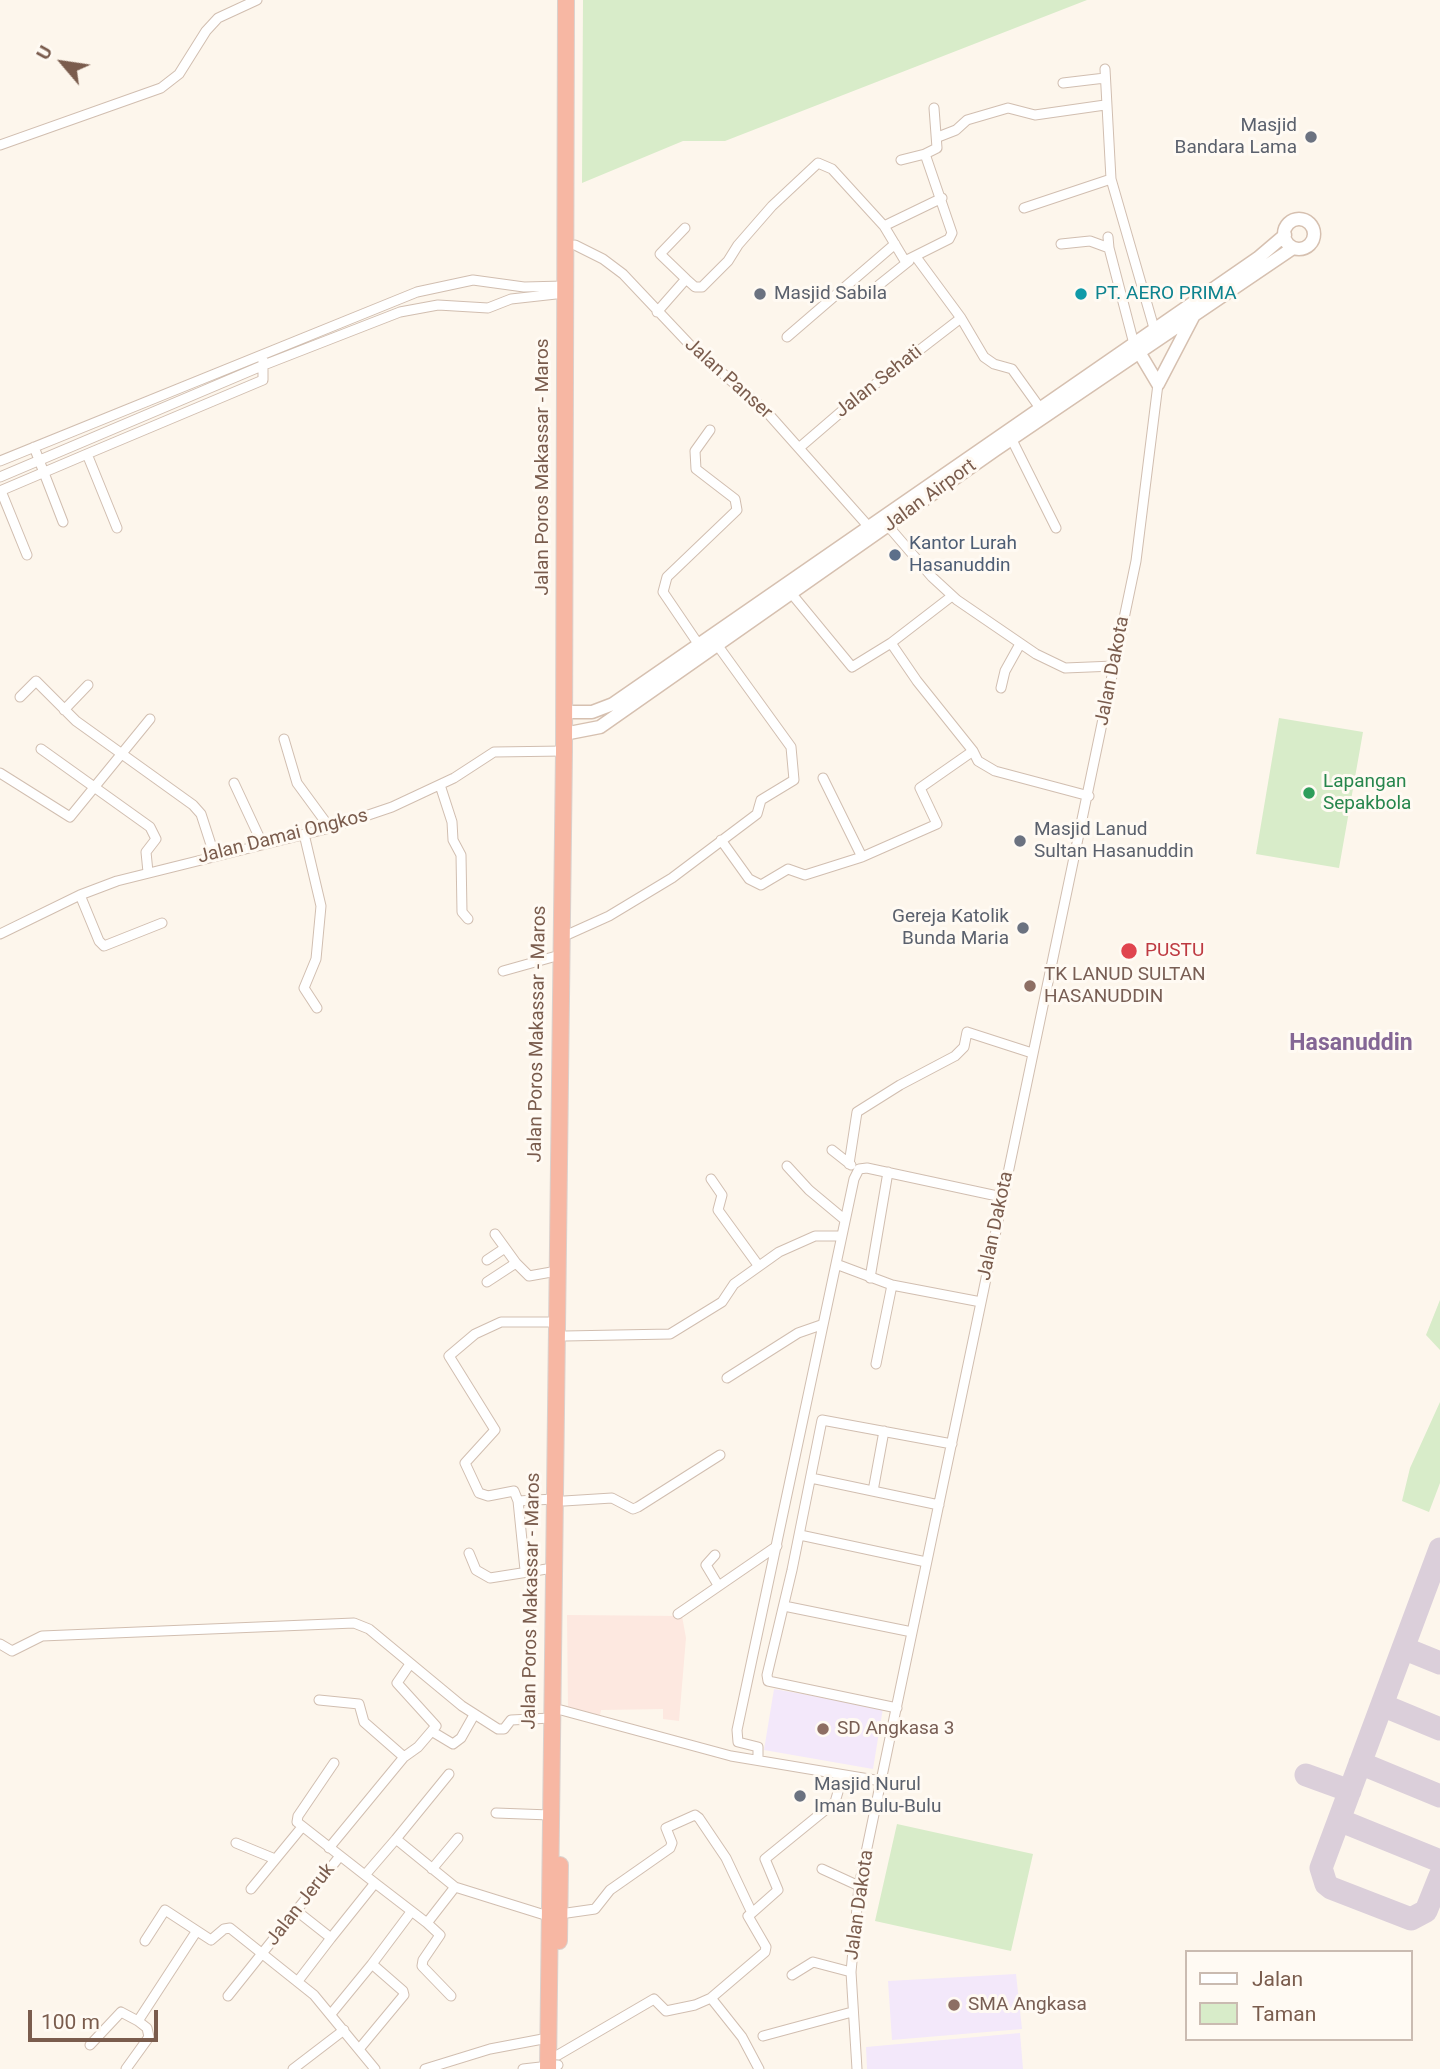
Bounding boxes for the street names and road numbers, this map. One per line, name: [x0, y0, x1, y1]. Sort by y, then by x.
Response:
street label: Jalan Panser: [679, 334, 777, 424]
street label: Jalan Poros Makassar - Maros: [532, 338, 554, 596]
street label: Jalan Sehati: [831, 341, 927, 423]
street label: Jalan Airport: [879, 455, 981, 537]
street label: Jalan Dakota: [1091, 614, 1135, 728]
street label: Jalan Damai Ongkos: [196, 805, 370, 869]
street label: Jalan Poros Makassar - Maros: [524, 905, 552, 1163]
street label: Jalan Dakota: [973, 1169, 1019, 1283]
street label: Jalan Poros Makassar - Maros: [518, 1472, 546, 1730]
street label: Jalan Dakota: [841, 1849, 879, 1961]
street label: Jalan Jeruk: [262, 1859, 340, 1951]

